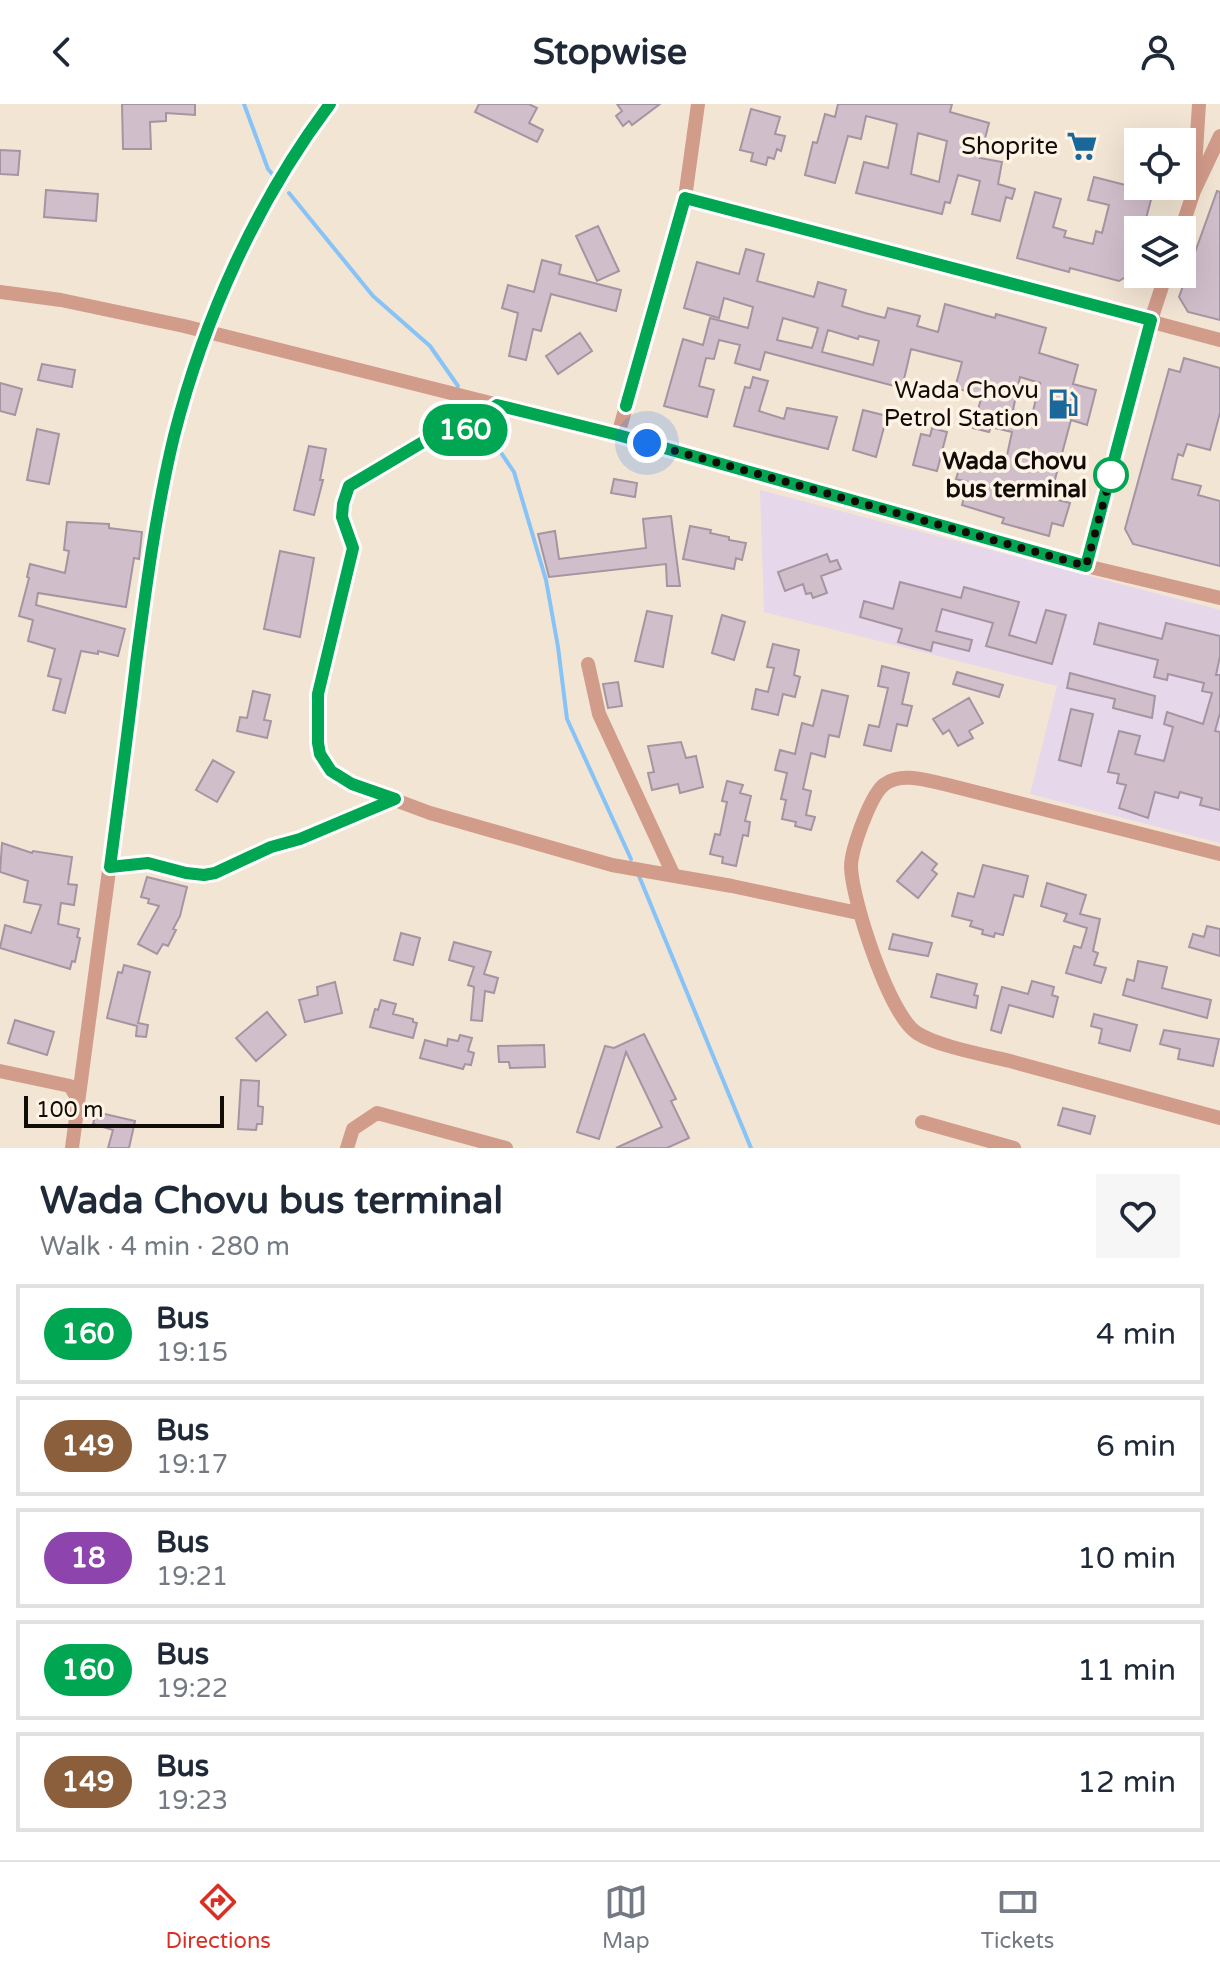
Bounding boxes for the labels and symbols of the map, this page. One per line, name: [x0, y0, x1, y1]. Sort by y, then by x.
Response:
supermarket icon: Shoprite: [1065, 129, 1099, 163]
place label: Shoprite: [961, 132, 1058, 161]
place label: Wada Chovu Petrol Station: [884, 376, 1039, 433]
fuel station icon: Wada Chovu Petrol Station: [1046, 387, 1080, 421]
line badge: 160: [419, 404, 511, 456]
your location: [627, 423, 667, 463]
place label: Wada Chovu bus terminal: [942, 447, 1087, 504]
marker: Wada Chovu bus terminal: [1094, 458, 1128, 492]
scale bar: [24, 1092, 224, 1128]

